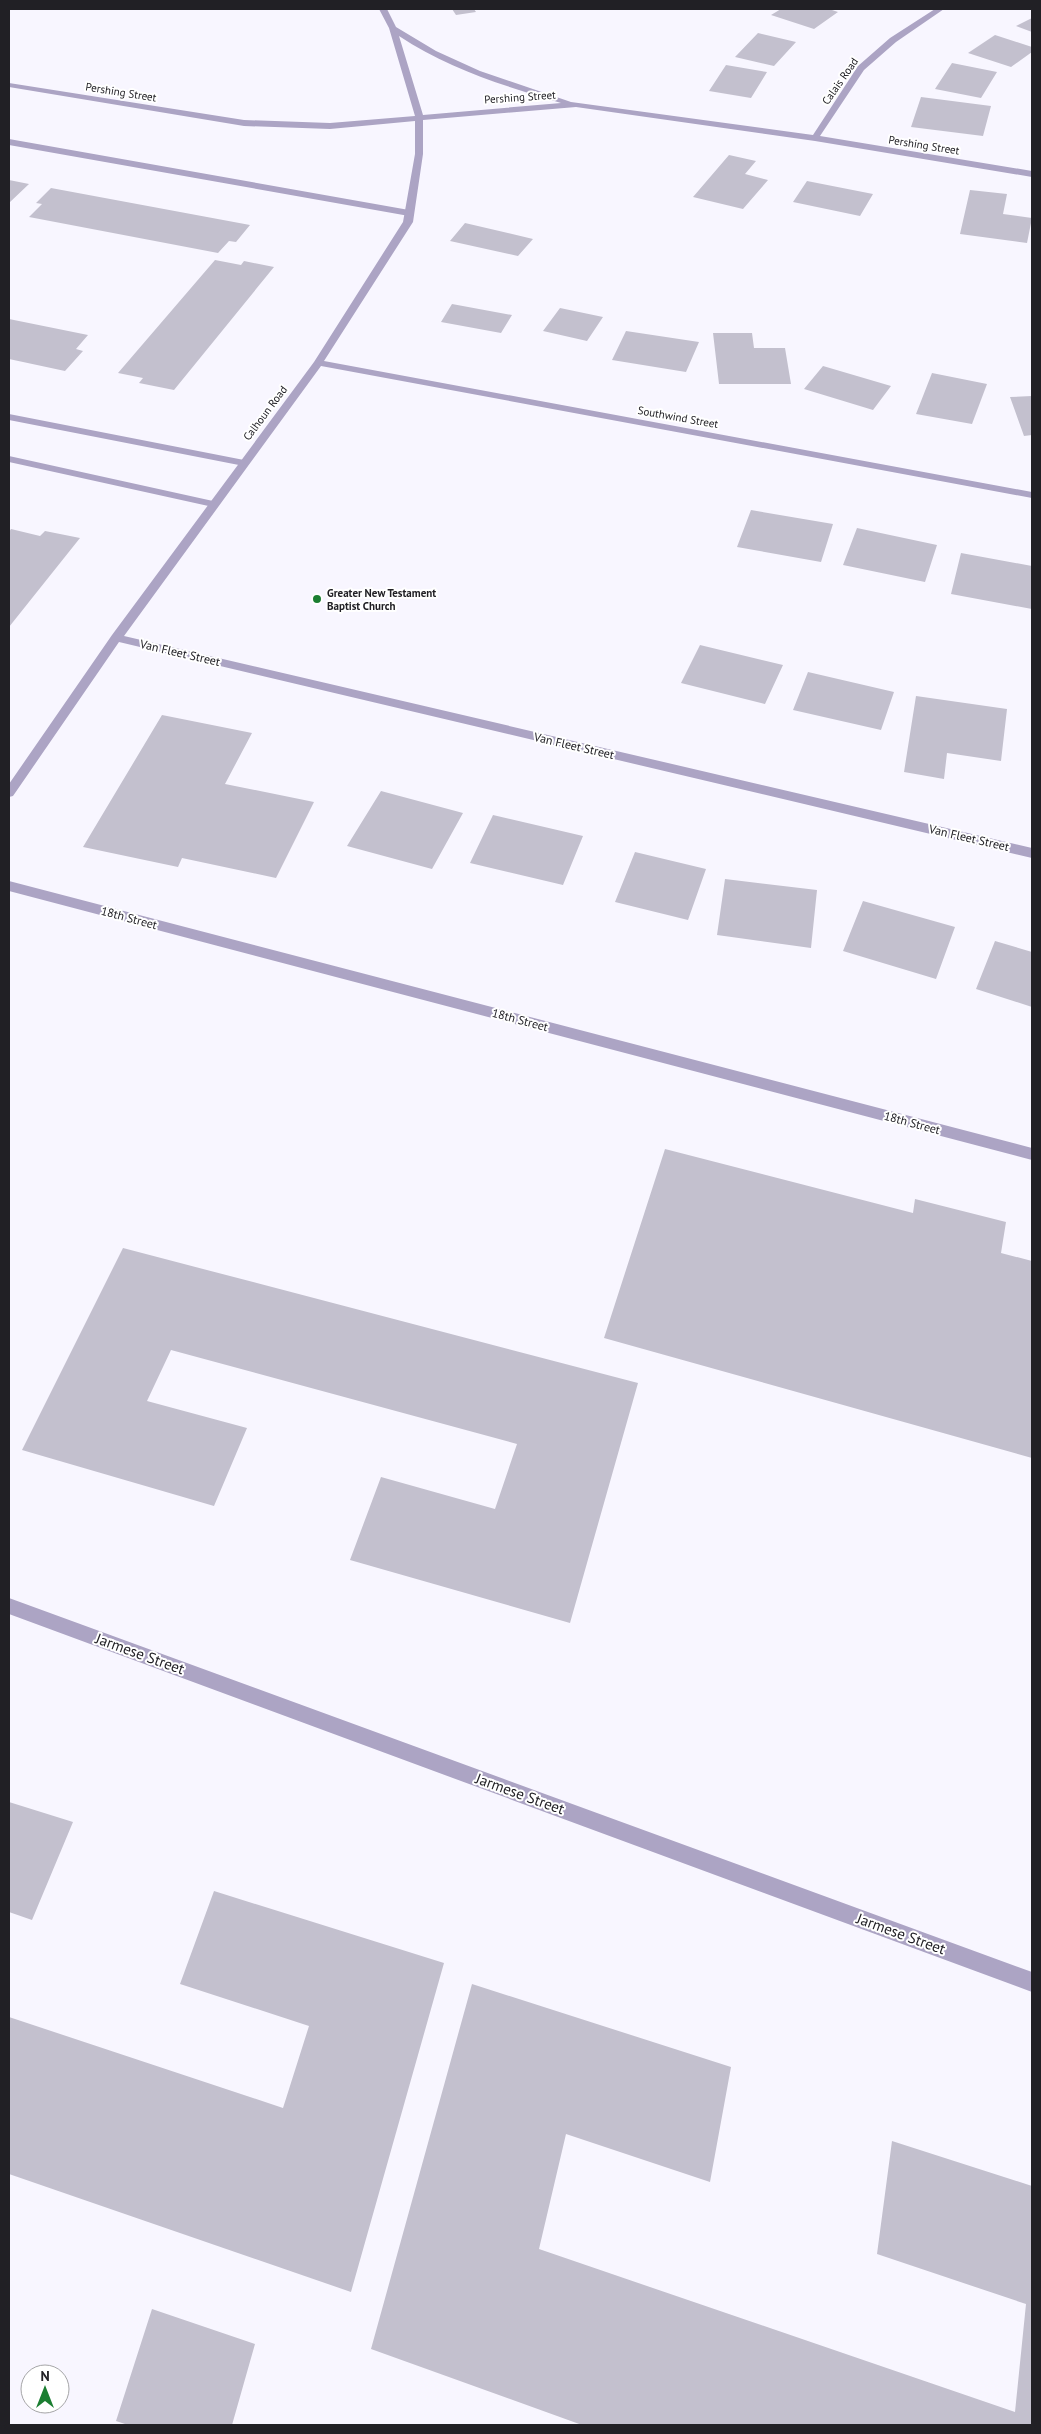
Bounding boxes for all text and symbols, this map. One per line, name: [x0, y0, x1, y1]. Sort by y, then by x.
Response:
street label: Calais Road: [819, 55, 861, 107]
street label: Pershing Street: [85, 79, 158, 105]
street label: Pershing Street: [484, 88, 556, 106]
street label: Pershing Street: [888, 132, 961, 158]
street label: Calhoun Road: [240, 383, 290, 443]
street label: Southwind Street: [637, 403, 720, 431]
place label: Greater New Testament Baptist Church: [327, 586, 436, 613]
marker: Greater New Testament Baptist Church: [311, 593, 323, 605]
street label: Van Fleet Street: [138, 636, 222, 669]
street label: Van Fleet Street: [532, 729, 616, 762]
street label: Van Fleet Street: [927, 821, 1011, 854]
street label: 18th Street: [99, 903, 159, 932]
street label: 18th Street: [490, 1005, 550, 1034]
street label: 18th Street: [882, 1108, 942, 1137]
street label: Jarmese Street: [92, 1628, 187, 1678]
street label: Jarmese Street: [472, 1768, 567, 1818]
street label: Jarmese Street: [853, 1908, 948, 1958]
north arrow: [20, 2364, 70, 2414]
text: N: [40, 2367, 50, 2385]

